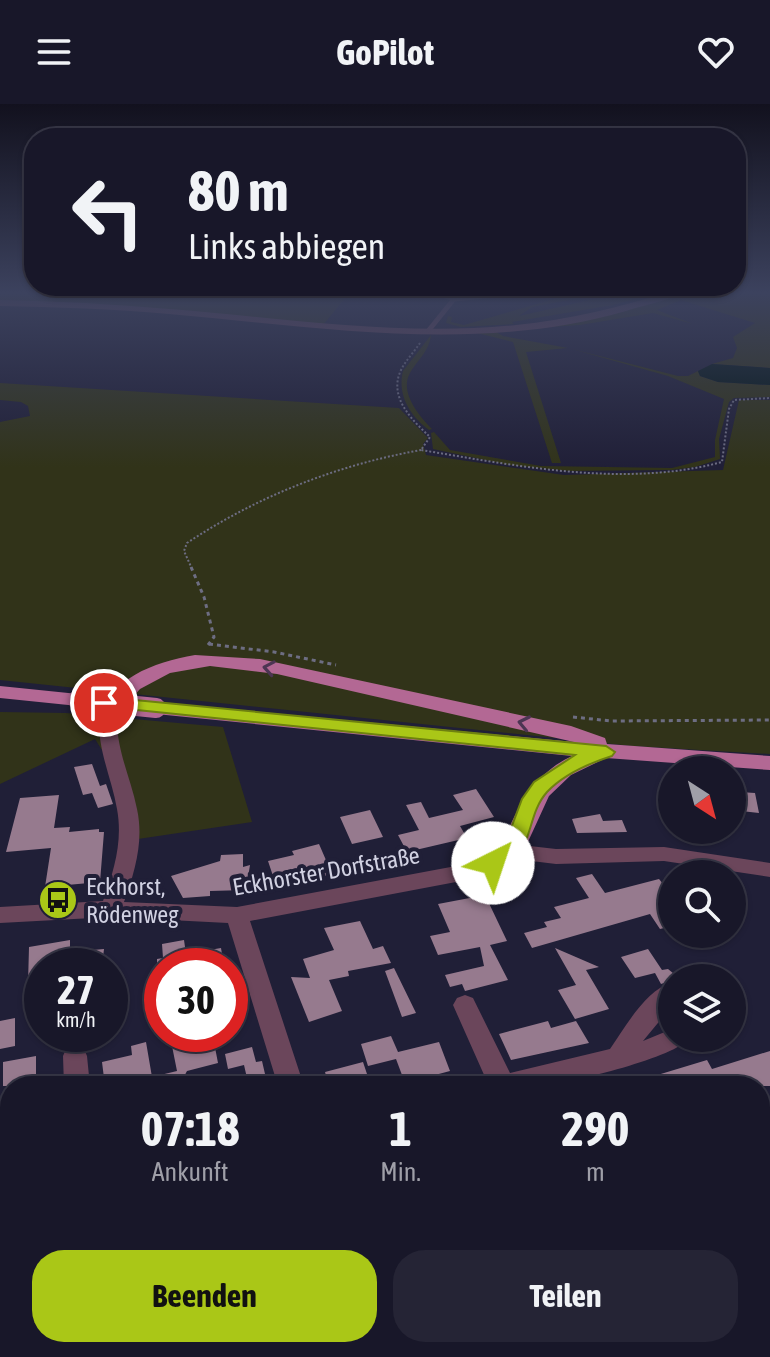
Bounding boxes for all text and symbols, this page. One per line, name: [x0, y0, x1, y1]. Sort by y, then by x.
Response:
icon: menu: [32, 30, 76, 74]
icon: heart: [694, 30, 738, 74]
text: GoPilot: [336, 31, 434, 73]
text: 80 m: [188, 159, 289, 223]
icon: left: [56, 160, 160, 264]
text: Links abbiegen: [188, 225, 385, 267]
one-way arrow: [263, 661, 276, 678]
pin: [70, 669, 138, 737]
icon: arrive: [82, 681, 126, 725]
one-way arrow: [517, 715, 531, 732]
north arrow: [658, 756, 746, 844]
map controls: [658, 756, 746, 1052]
position arrow: [451, 821, 535, 905]
street label: Eckhorster Dorfstraße: [230, 841, 422, 901]
button: search: [658, 860, 746, 948]
place label: Eckhorst, Rödenweg: [86, 873, 179, 928]
bus stop icon: Eckhorst, Rödenweg: [37, 879, 79, 921]
speed limit sign: 30: [144, 948, 248, 1052]
button: layers: [658, 964, 746, 1052]
text: 27: [57, 967, 95, 1012]
text: km/h: [56, 1008, 96, 1031]
text: 07:18: [141, 1101, 240, 1156]
text: 1: [389, 1101, 412, 1156]
text: 290: [562, 1101, 629, 1156]
text: Ankunft: [152, 1157, 228, 1187]
text: Min.: [380, 1157, 421, 1187]
text: m: [586, 1157, 605, 1187]
button: Beenden: [32, 1250, 377, 1342]
button: Teilen: [393, 1250, 738, 1342]

